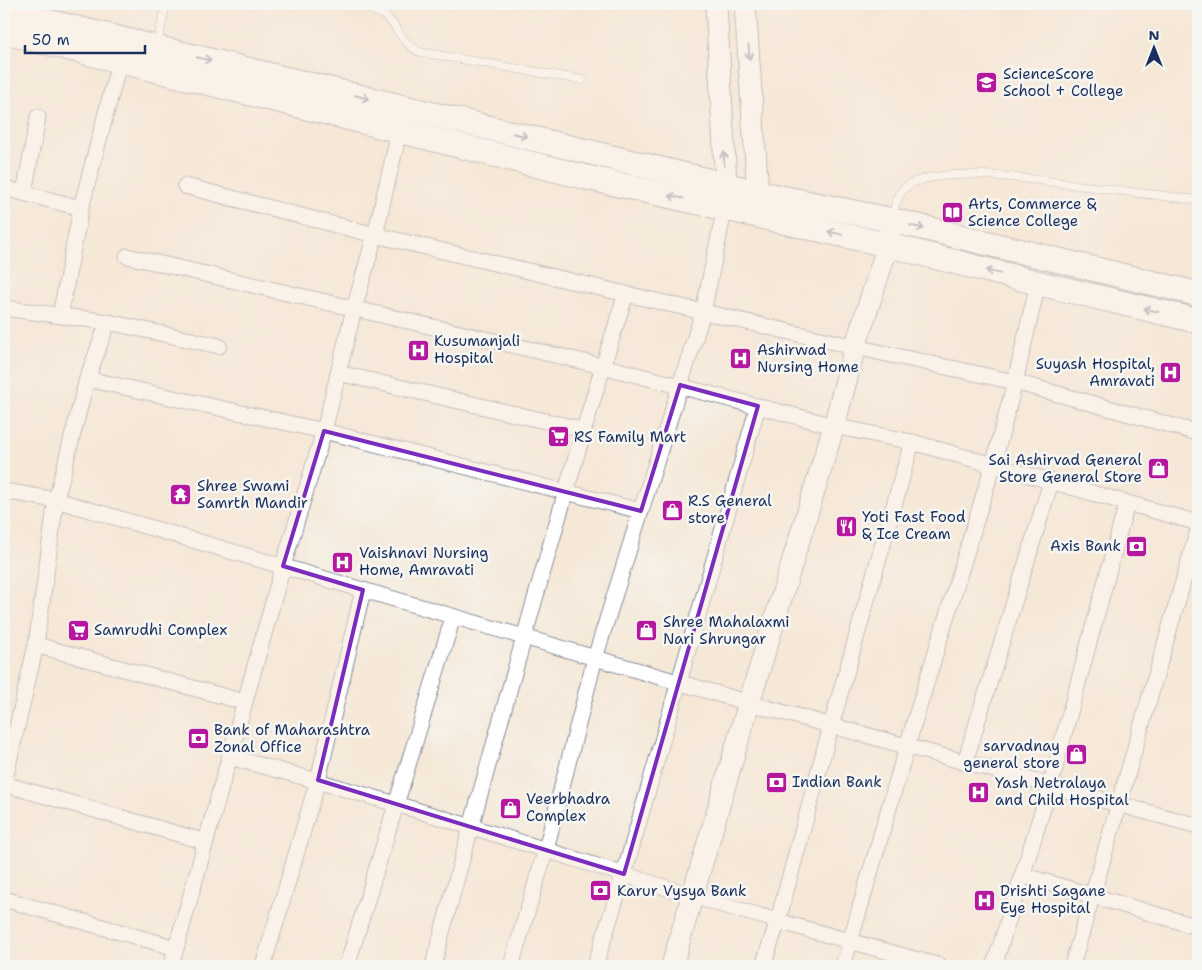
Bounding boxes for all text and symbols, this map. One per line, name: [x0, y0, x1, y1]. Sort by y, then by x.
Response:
scale bar: [25, 22, 145, 54]
north arrow: [1130, 22, 1180, 72]
text: N: [1148, 26, 1160, 44]
text: 50 m: [32, 30, 70, 50]
one-way arrow: [744, 44, 753, 60]
one-way arrow: [196, 55, 212, 64]
place label: ScienceScore School + College: [1003, 64, 1124, 101]
school or university icon: ScienceScore School + College: [975, 71, 999, 95]
one-way arrow: [354, 93, 370, 102]
one-way arrow: [512, 131, 528, 140]
one-way arrow: [720, 151, 729, 167]
one-way arrow: [669, 192, 685, 201]
place label: Arts, Commerce & Science College: [968, 194, 1097, 231]
library icon: Arts, Commerce & Science College: [940, 201, 964, 225]
one-way arrow: [909, 223, 925, 232]
one-way arrow: [827, 228, 843, 237]
one-way arrow: [985, 267, 1001, 276]
one-way arrow: [1143, 305, 1159, 314]
place label: Kusumanjali Hospital: [434, 331, 520, 368]
hospital icon: Kusumanjali Hospital: [406, 338, 430, 362]
place label: Ashirwad Nursing Home: [757, 340, 859, 377]
hospital icon: Ashirwad Nursing Home: [729, 347, 753, 371]
place label: Suyash Hospital, Amravati: [1036, 354, 1155, 391]
hospital icon: Suyash Hospital, Amravati: [1159, 361, 1183, 385]
supermarket icon: RS Family Mart: [546, 425, 570, 449]
place label: RS Family Mart: [574, 427, 686, 447]
place label: Sai Ashirvad General Store General Store: [989, 450, 1142, 487]
shop icon: Sai Ashirvad General Store General Store: [1146, 457, 1170, 481]
place label: Shree Swami Samrth Mandir: [197, 476, 308, 513]
temple icon: Shree Swami Samrth Mandir: [169, 483, 193, 507]
place label: R.S General store: [688, 491, 772, 528]
shop icon: R.S General store: [660, 498, 684, 522]
place label: Yoti Fast Food & Ice Cream: [862, 507, 966, 544]
restaurant icon: Yoti Fast Food & Ice Cream: [834, 514, 858, 538]
bank icon: Axis Bank: [1125, 534, 1149, 558]
place label: Axis Bank: [1050, 536, 1121, 556]
place label: Vaishnavi Nursing Home, Amravati: [359, 543, 488, 580]
hospital icon: Vaishnavi Nursing Home, Amravati: [331, 550, 355, 574]
place label: Shree Mahalaxmi Nari Shrungar: [663, 612, 789, 649]
supermarket icon: Samrudhi Complex: [66, 618, 90, 642]
shop icon: Shree Mahalaxmi Nari Shrungar: [635, 619, 659, 643]
place label: Samrudhi Complex: [94, 620, 228, 640]
place label: Bank of Maharashtra Zonal Office: [214, 720, 371, 757]
bank icon: Bank of Maharashtra Zonal Office: [186, 727, 210, 751]
place label: sarvadnay general store: [963, 736, 1060, 773]
shop icon: sarvadnay general store: [1064, 743, 1088, 767]
bank icon: Indian Bank: [764, 770, 788, 794]
place label: Indian Bank: [792, 772, 882, 792]
place label: Yash Netralaya and Child Hospital: [995, 773, 1129, 810]
hospital icon: Yash Netralaya and Child Hospital: [967, 780, 991, 804]
place label: Veerbhadra Complex: [526, 789, 611, 826]
shop icon: Veerbhadra Complex: [498, 796, 522, 820]
bank icon: Karur Vysya Bank: [589, 879, 613, 903]
place label: Karur Vysya Bank: [617, 881, 747, 901]
place label: Drishti Sagane Eye Hospital: [1000, 881, 1106, 918]
hospital icon: Drishti Sagane Eye Hospital: [972, 888, 996, 912]

